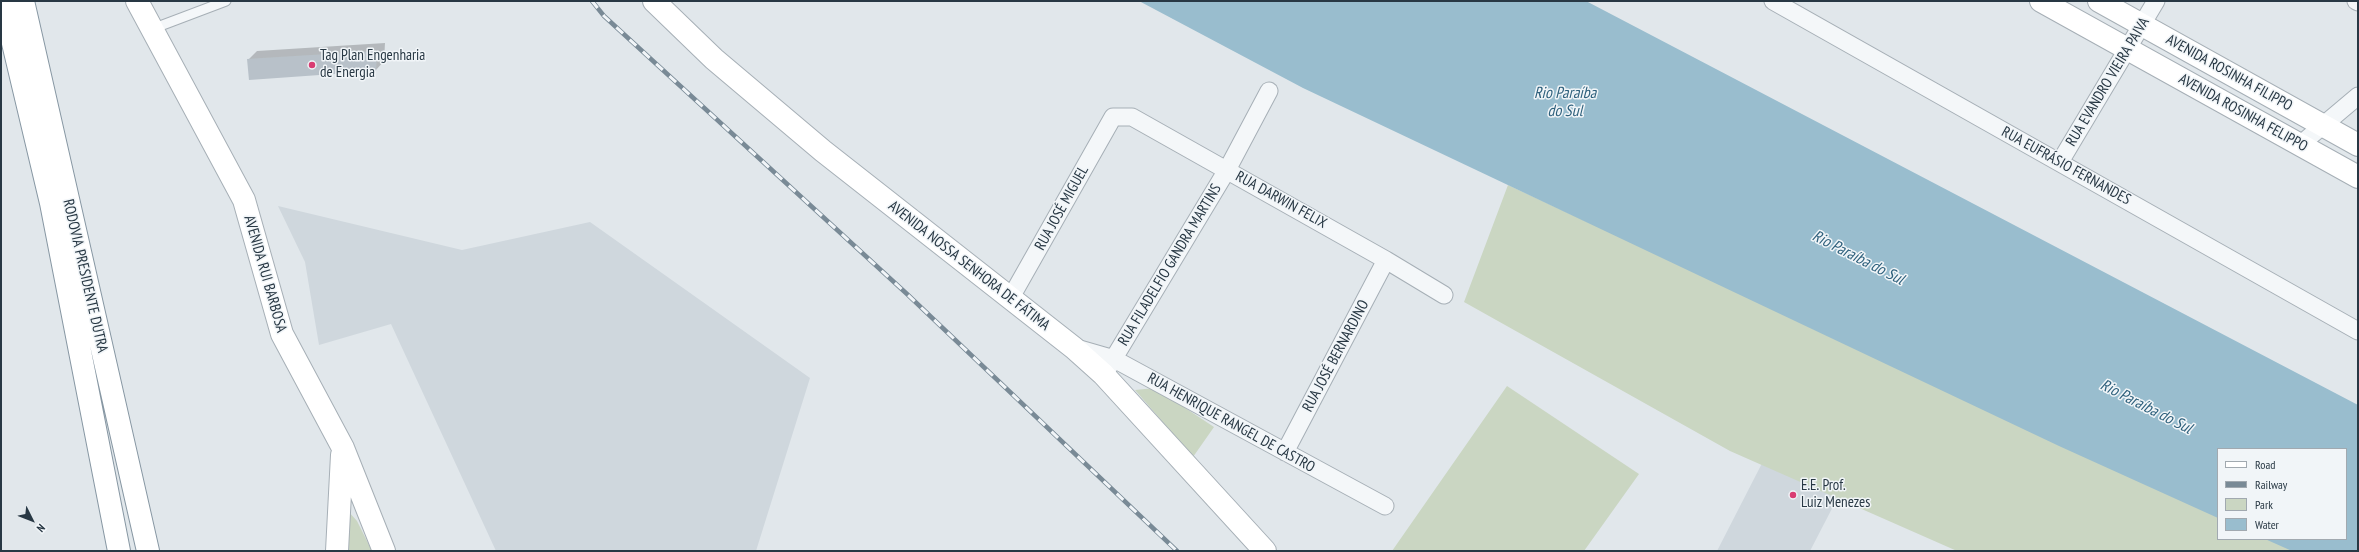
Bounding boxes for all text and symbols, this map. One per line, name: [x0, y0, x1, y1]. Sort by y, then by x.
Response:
street label: RUA EVANDRO VIEIRA PAIVA: [2062, 14, 2154, 150]
street label: AVENIDA ROSINHA FILIPPO: [2163, 31, 2295, 115]
place label: Tag Plan Engenharia de Energia: [320, 47, 425, 82]
marker: Tag Plan Engenharia de Energia: [307, 60, 317, 70]
street label: AVENIDA ROSINHA FELIPPO: [2175, 70, 2311, 156]
water label: Rio Paraíba do Sul: [1534, 83, 1596, 121]
street label: RUA EUFRÁSIO FERNANDES: [1998, 123, 2134, 209]
street label: RUA JOSÉ MIGUEL: [1031, 162, 1093, 254]
street label: RUA DARWIN FELIX: [1232, 168, 1330, 232]
street label: RUA FILADELFIO GANDRA MARTINS: [1115, 181, 1225, 349]
street label: AVENIDA NOSSA SENHORA DE FÁTIMA: [885, 197, 1053, 335]
street label: RODOVIA PRESIDENTE DUTRA: [59, 198, 111, 354]
street label: AVENIDA RUI BARBOSA: [240, 213, 290, 335]
water label: Rio Paraíba do Sul: [1809, 227, 1907, 289]
street label: RUA JOSÉ BERNARDINO: [1299, 297, 1373, 415]
street label: RUA HENRIQUE RANGEL DE CASTRO: [1144, 369, 1318, 477]
water label: Rio Paraíba do Sul: [2097, 376, 2195, 438]
legend: [2217, 448, 2347, 540]
text: Road: [2255, 457, 2275, 472]
place label: E.E. Prof. Luiz Menezes: [1801, 477, 1870, 512]
text: Railway: [2255, 477, 2287, 492]
marker: E.E. Prof. Luiz Menezes: [1788, 490, 1798, 500]
text: Park: [2255, 497, 2273, 512]
north arrow: [12, 500, 52, 540]
text: Water: [2255, 517, 2279, 532]
text: N: [34, 521, 48, 535]

